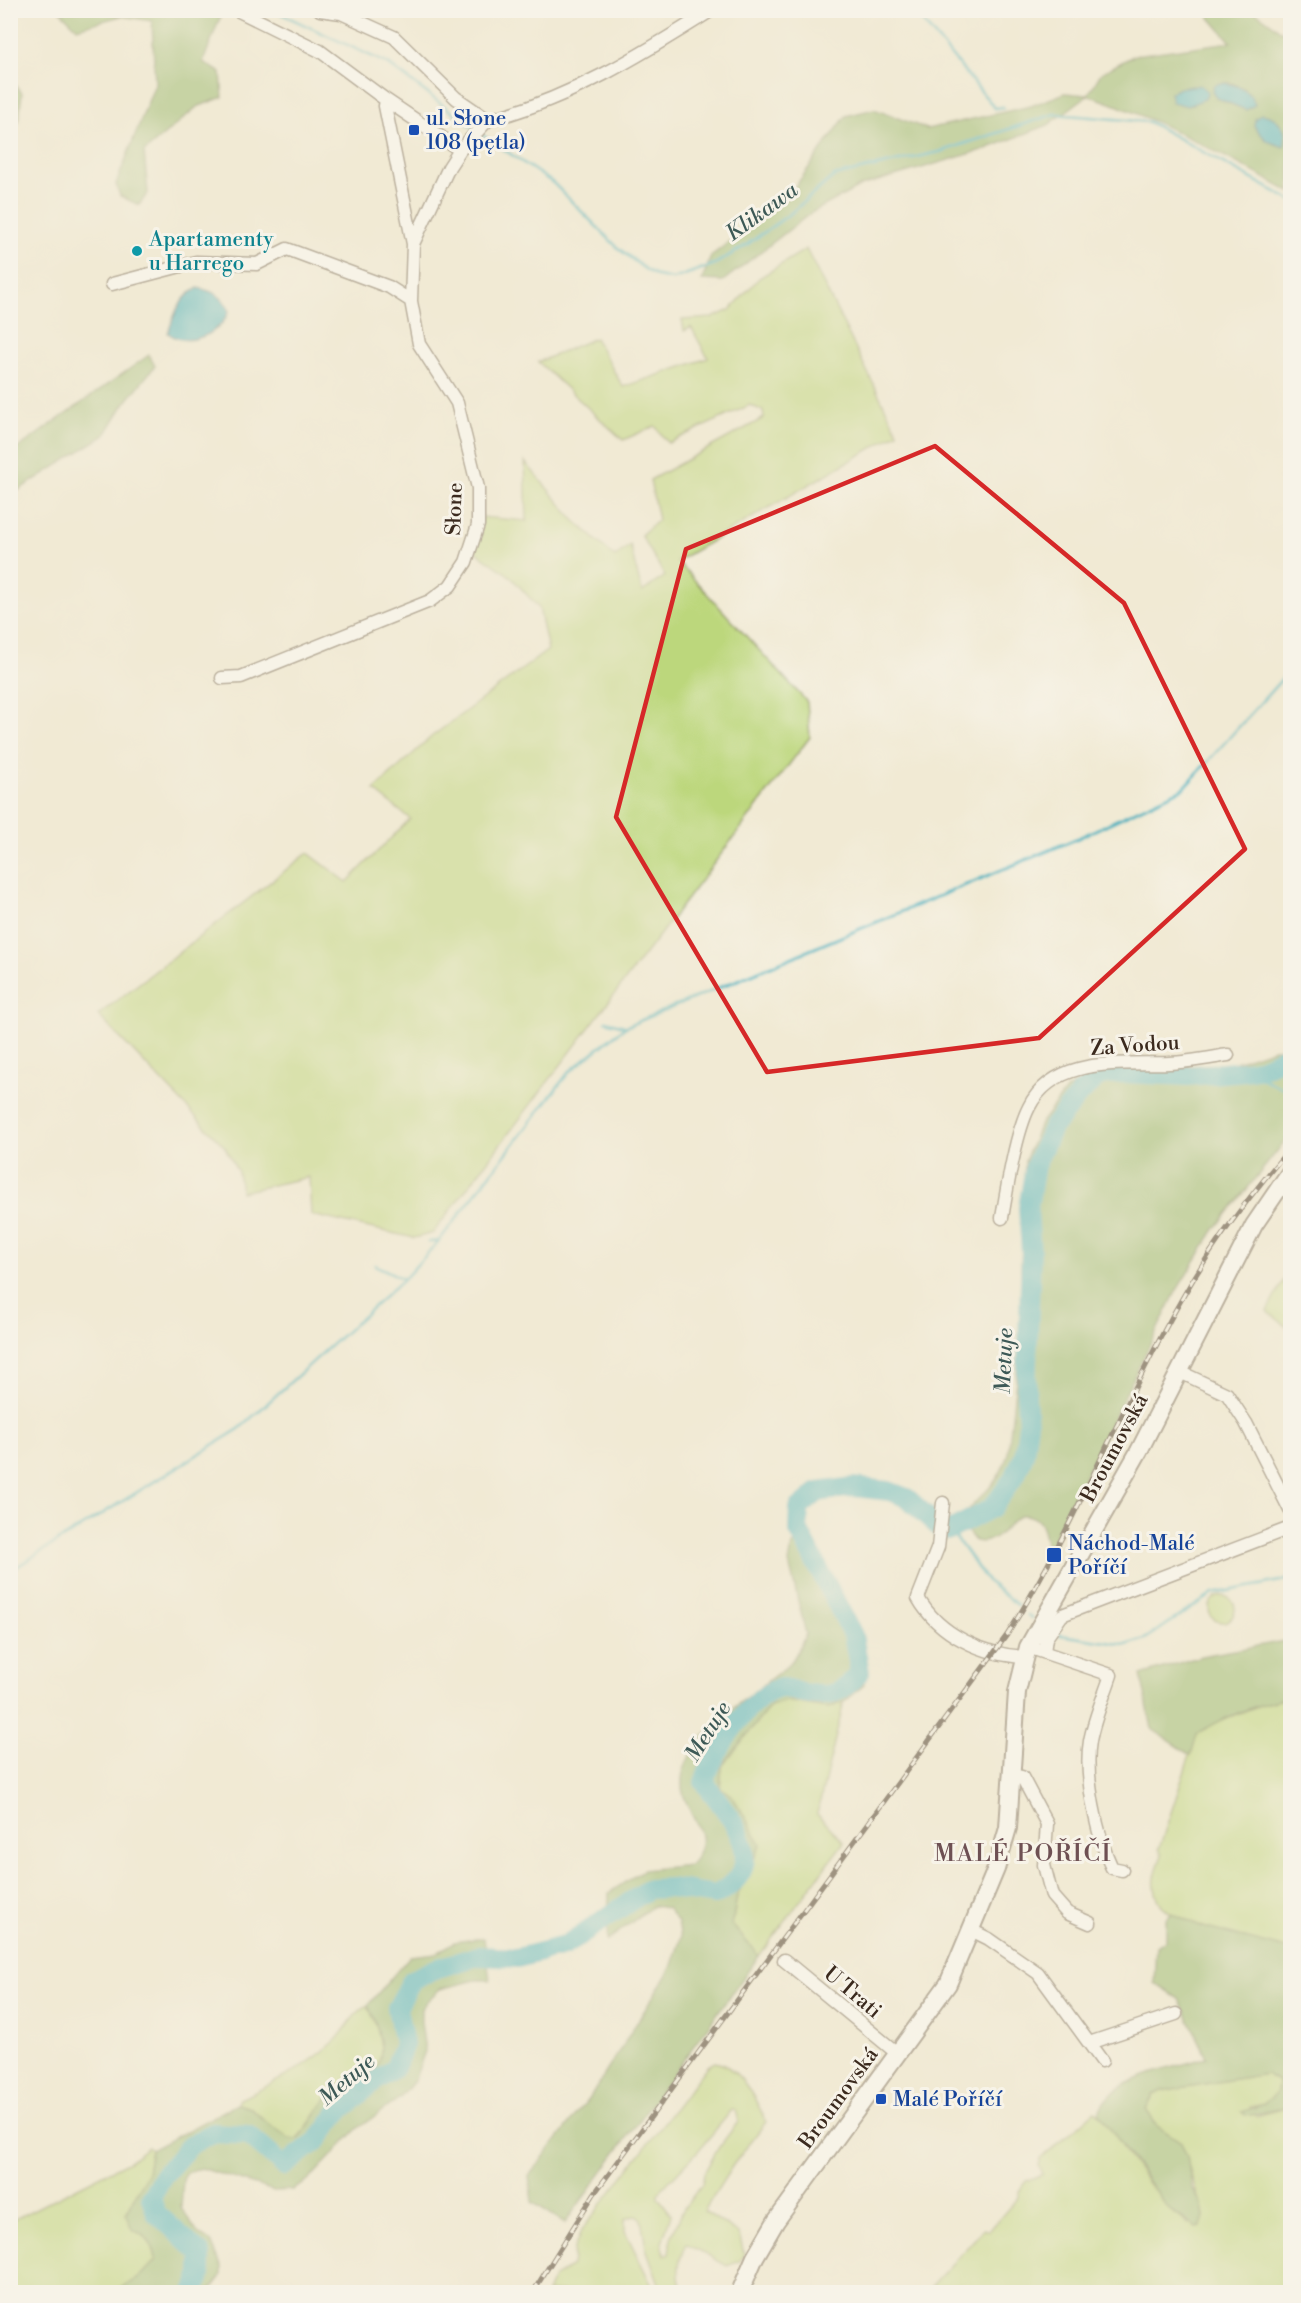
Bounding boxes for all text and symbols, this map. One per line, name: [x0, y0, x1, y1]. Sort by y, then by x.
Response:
place label: ul. Słone 108 (pętla): [426, 106, 526, 156]
marker: ul. Słone 108 (pętla): [407, 123, 421, 137]
water label: Klikawa: [721, 177, 804, 247]
place label: Apartamenty u Harrego: [148, 227, 274, 277]
marker: Apartamenty u Harrego: [130, 244, 144, 258]
street label: Słone: [441, 482, 469, 536]
street label: Za Vodou: [1090, 1030, 1181, 1062]
water label: Metuje: [990, 1328, 1019, 1395]
street label: Broumovská: [1075, 1389, 1154, 1508]
place label: Náchod-Malé Poříčí: [1068, 1531, 1195, 1581]
marker: Náchod-Malé Poříčí: [1045, 1546, 1063, 1564]
water label: Metuje: [679, 1697, 737, 1767]
district label: MALÉ POŘÍČÍ: [934, 1837, 1112, 1869]
street label: U Trati: [818, 1961, 887, 2025]
street label: Broumovská: [793, 2042, 885, 2155]
water label: Metuje: [313, 2048, 381, 2112]
place label: Malé Poříčí: [893, 2087, 1003, 2113]
marker: Malé Poříčí: [874, 2092, 888, 2106]

